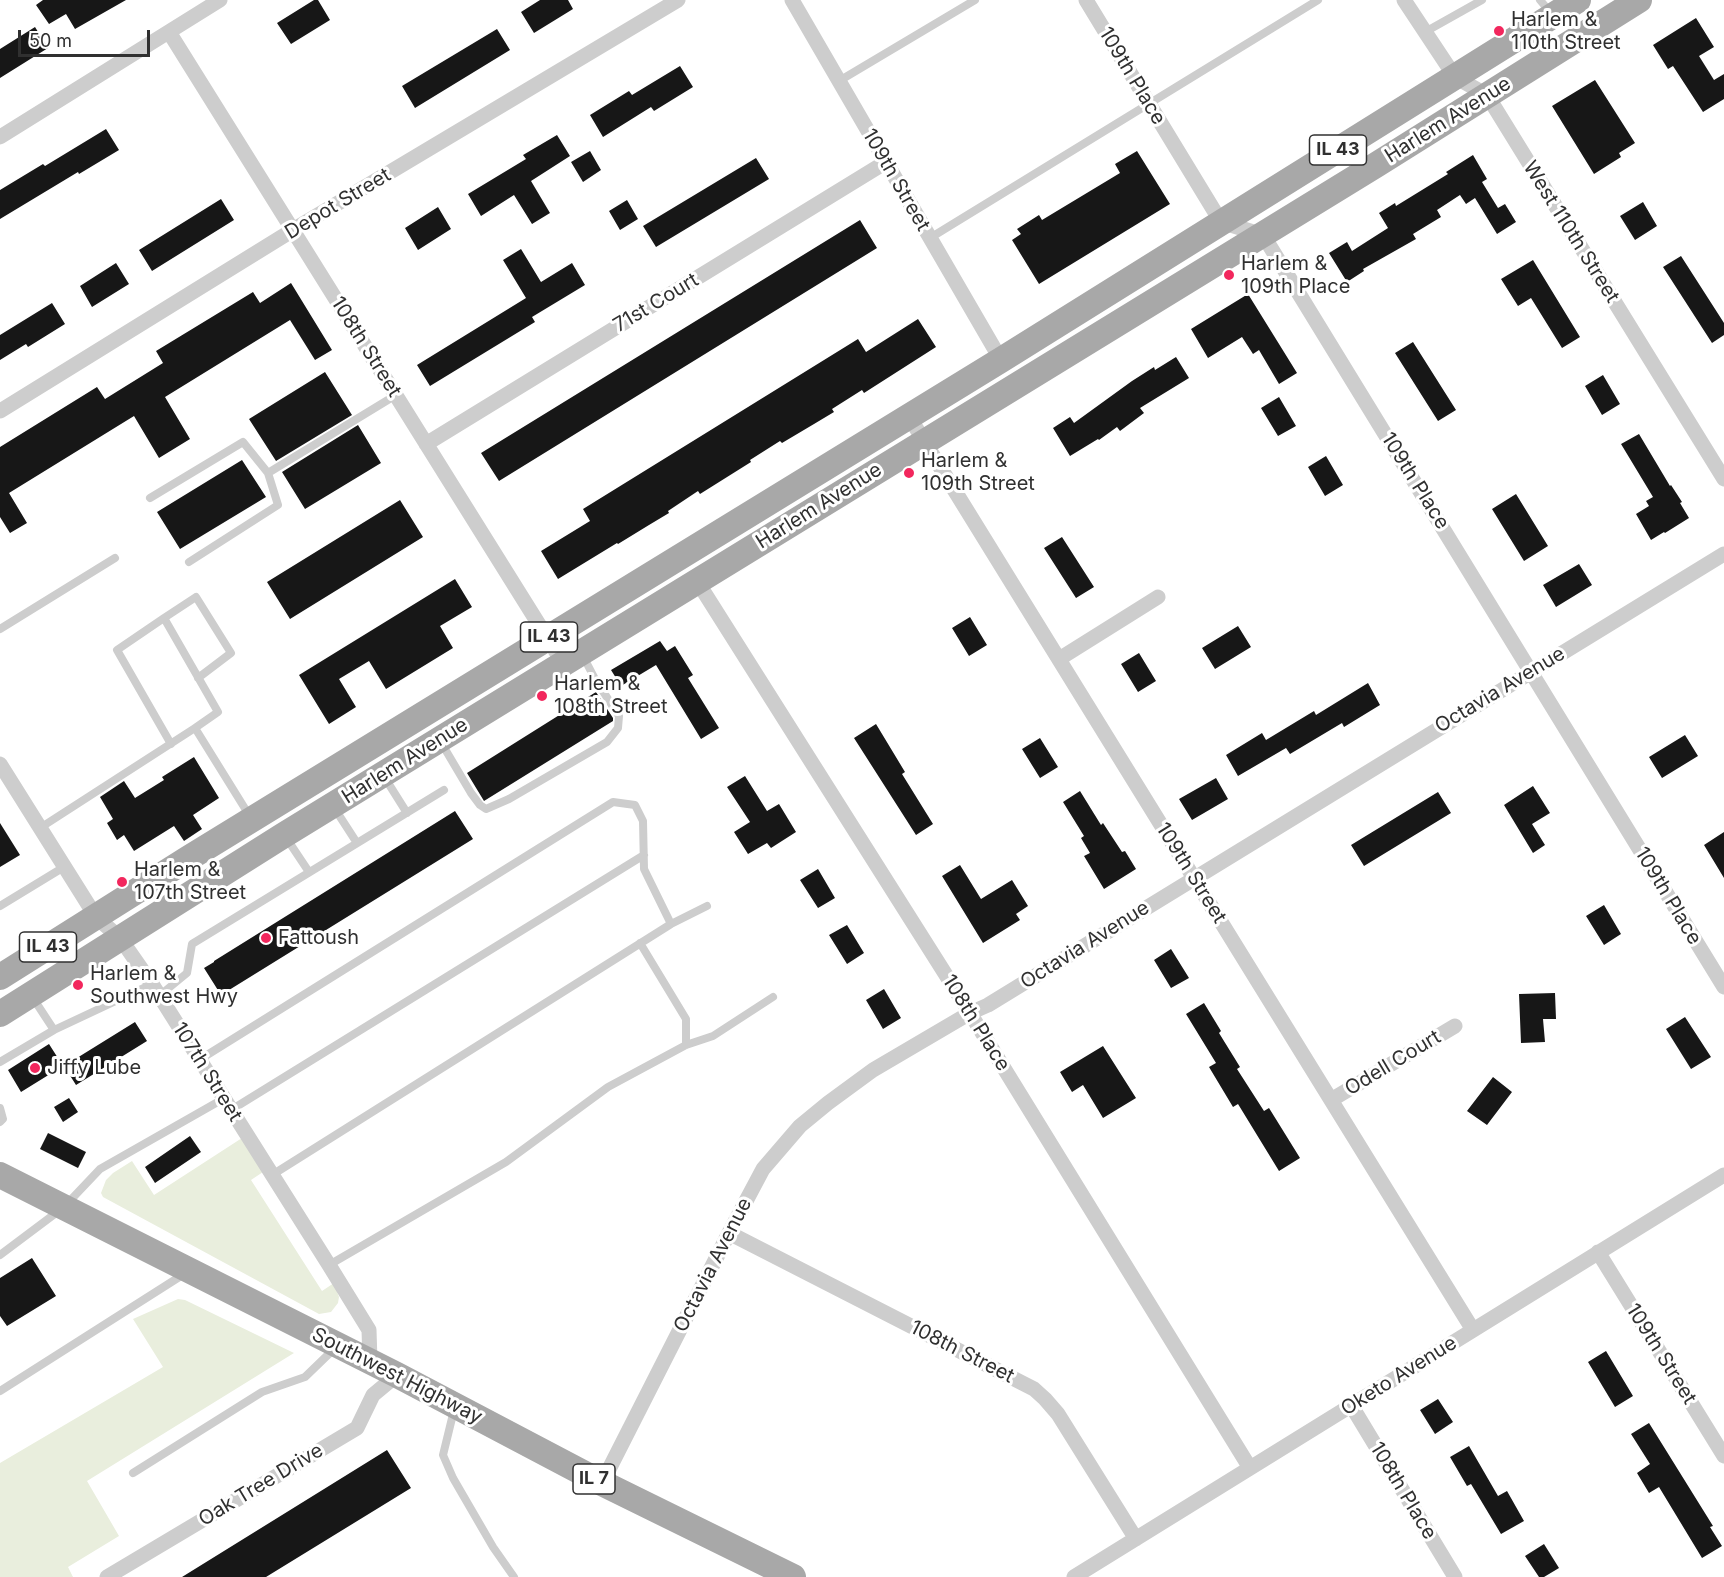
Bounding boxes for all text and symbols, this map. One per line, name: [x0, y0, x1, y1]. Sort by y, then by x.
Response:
place label: Harlem & 110th Street: [1511, 8, 1621, 55]
scale bar: [21, 18, 153, 56]
street label: 109th Place: [1094, 23, 1170, 129]
marker: Harlem & 110th Street: [1492, 24, 1506, 38]
text: 50 m: [29, 30, 72, 51]
street label: Harlem Avenue: [1381, 72, 1515, 168]
street label: 109th Street: [857, 125, 935, 235]
road number: IL 43: [1310, 135, 1366, 165]
street label: West 110th Street: [1518, 157, 1624, 307]
street label: Depot Street: [281, 163, 395, 245]
place label: Harlem & 109th Place: [1241, 252, 1350, 299]
street label: 71st Court: [609, 268, 703, 338]
marker: Harlem & 109th Place: [1222, 268, 1236, 282]
street label: 108th Street: [326, 292, 406, 402]
street label: 109th Place: [1376, 428, 1454, 534]
place label: Harlem & 109th Street: [921, 449, 1035, 496]
street label: Harlem Avenue: [752, 458, 886, 554]
marker: Harlem & 109th Street: [902, 466, 916, 480]
road number: IL 43: [520, 622, 578, 652]
street label: Octavia Avenue: [1431, 642, 1569, 738]
place label: Harlem & 108th Street: [554, 672, 668, 719]
marker: Harlem & 108th Street: [535, 689, 549, 703]
street label: Harlem Avenue: [338, 713, 472, 809]
street label: 109th Street: [1151, 818, 1231, 928]
street label: 109th Place: [1630, 843, 1706, 949]
place label: Harlem & 107th Street: [134, 858, 246, 905]
marker: Harlem & 107th Street: [115, 875, 129, 889]
street label: Octavia Avenue: [1016, 896, 1154, 994]
place label: Fattoush: [278, 926, 359, 950]
marker: Fattoush: [259, 931, 273, 945]
road number: IL 43: [20, 932, 76, 962]
place label: Harlem & Southwest Hwy: [90, 962, 238, 1009]
street label: 108th Place: [937, 970, 1015, 1076]
marker: Harlem & Southwest Hwy: [71, 978, 85, 992]
street label: 107th Street: [167, 1018, 247, 1126]
street label: Odell Court: [1341, 1025, 1445, 1101]
place label: Jiffy Lube: [47, 1056, 141, 1080]
marker: Jiffy Lube: [28, 1061, 42, 1075]
street label: Octavia Avenue: [669, 1194, 757, 1336]
street label: 109th Street: [1621, 1299, 1701, 1409]
street label: 108th Street: [906, 1316, 1018, 1388]
street label: Southwest Highway: [308, 1323, 486, 1429]
street label: Oketo Avenue: [1337, 1331, 1461, 1421]
street label: Oak Tree Drive: [195, 1438, 327, 1532]
street label: 108th Place: [1365, 1438, 1441, 1544]
road number: IL 7: [573, 1464, 615, 1494]

